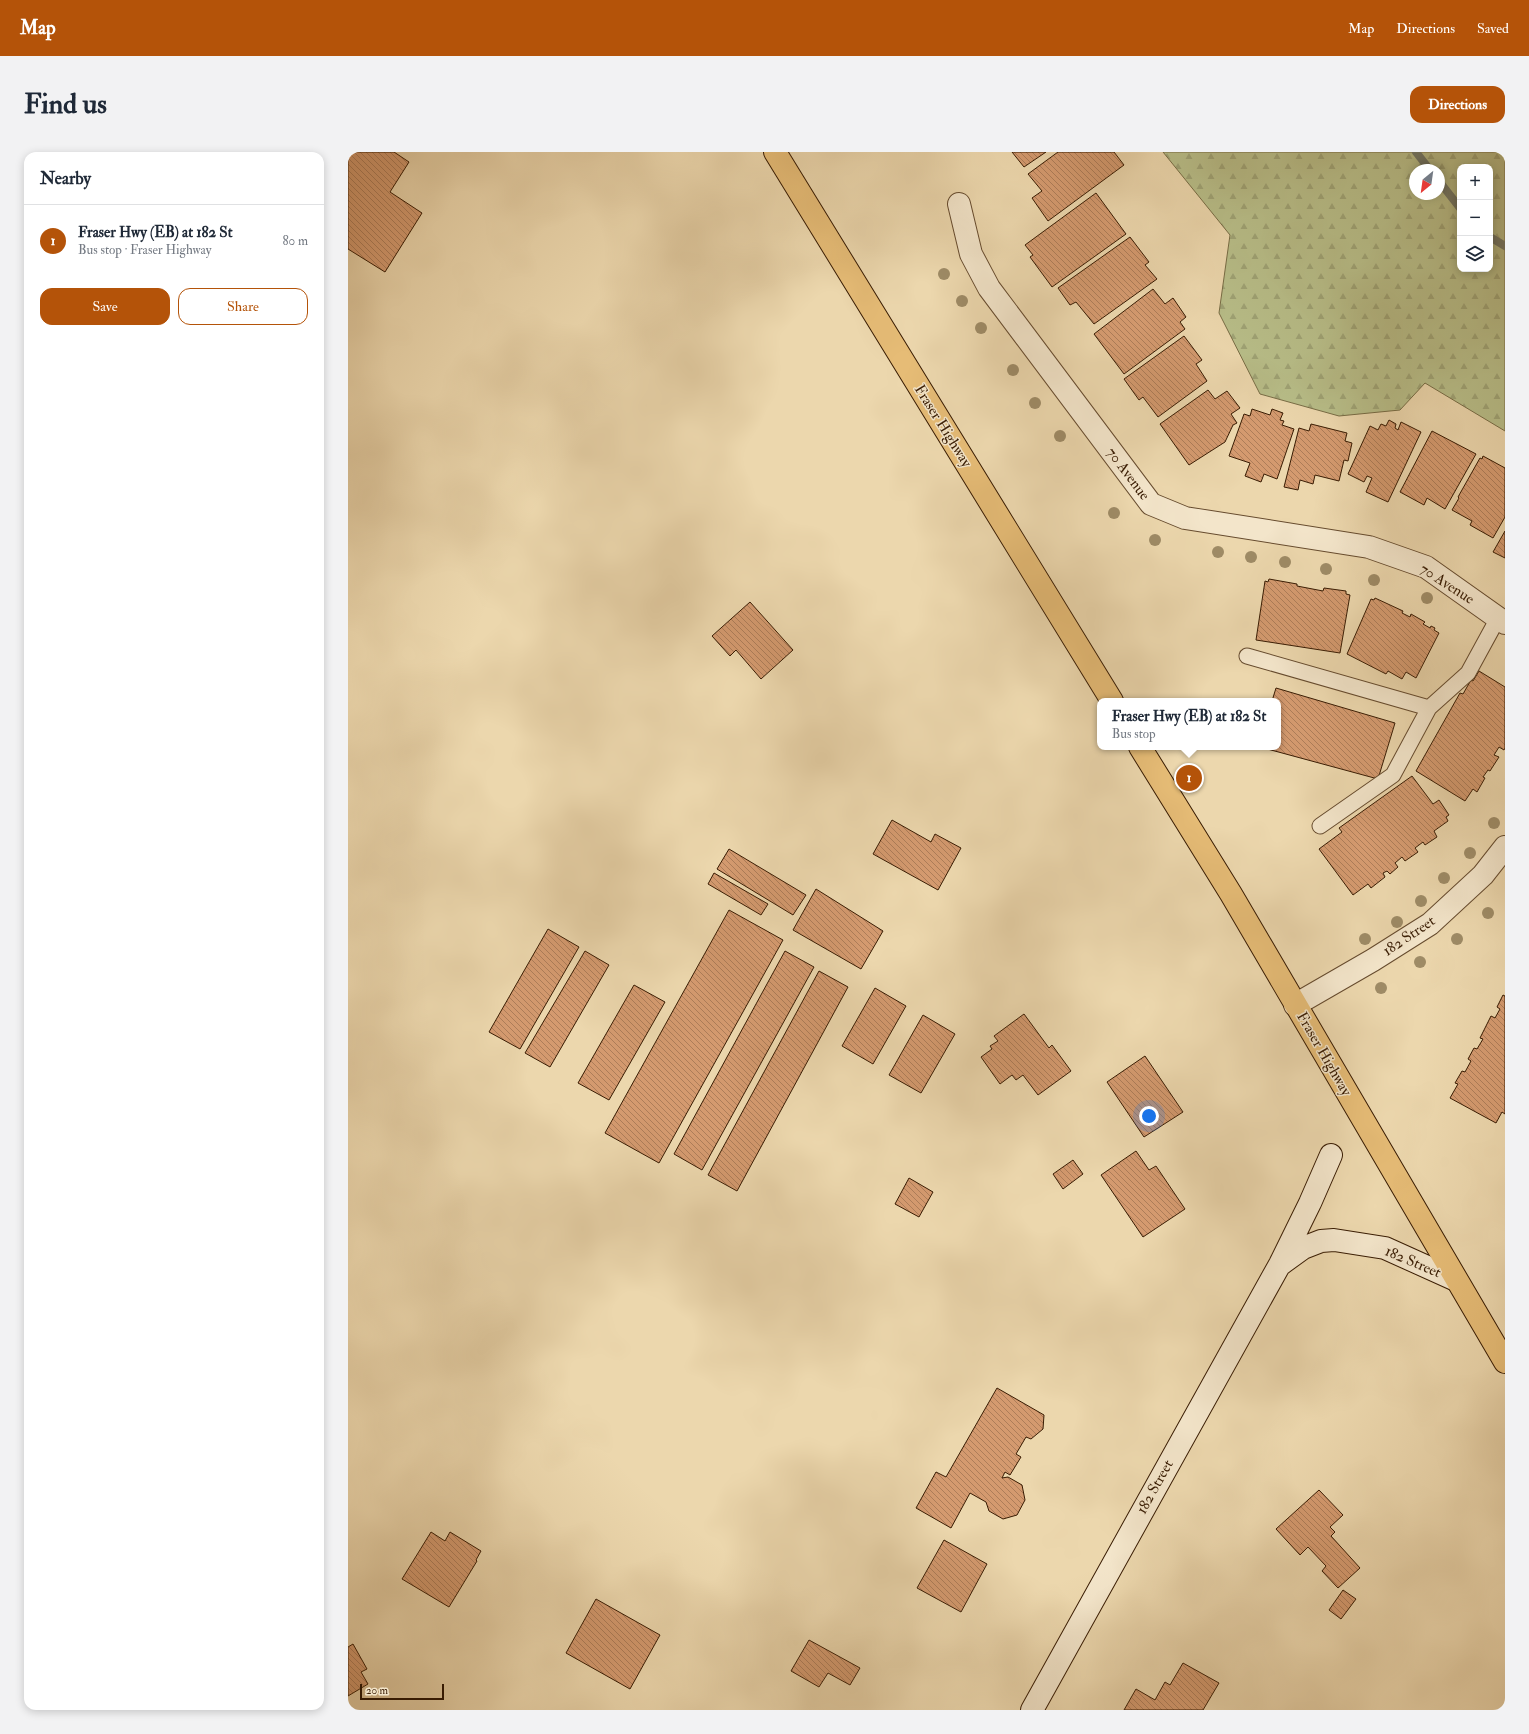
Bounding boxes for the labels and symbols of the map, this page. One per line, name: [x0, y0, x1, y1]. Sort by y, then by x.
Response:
north arrow: [1409, 164, 1445, 200]
street label: Fraser Highway: [910, 381, 976, 471]
street label: 70 Avenue: [1102, 444, 1154, 504]
street label: 70 Avenue: [1416, 559, 1478, 609]
pin: 1: [1176, 763, 1202, 793]
street label: 182 Street: [1379, 911, 1439, 960]
street label: Fraser Highway: [1292, 1008, 1356, 1100]
your location: [1139, 1106, 1159, 1126]
street label: 182 Street: [1382, 1242, 1444, 1282]
street label: 182 Street: [1132, 1456, 1178, 1518]
scale bar: [360, 1682, 444, 1701]

